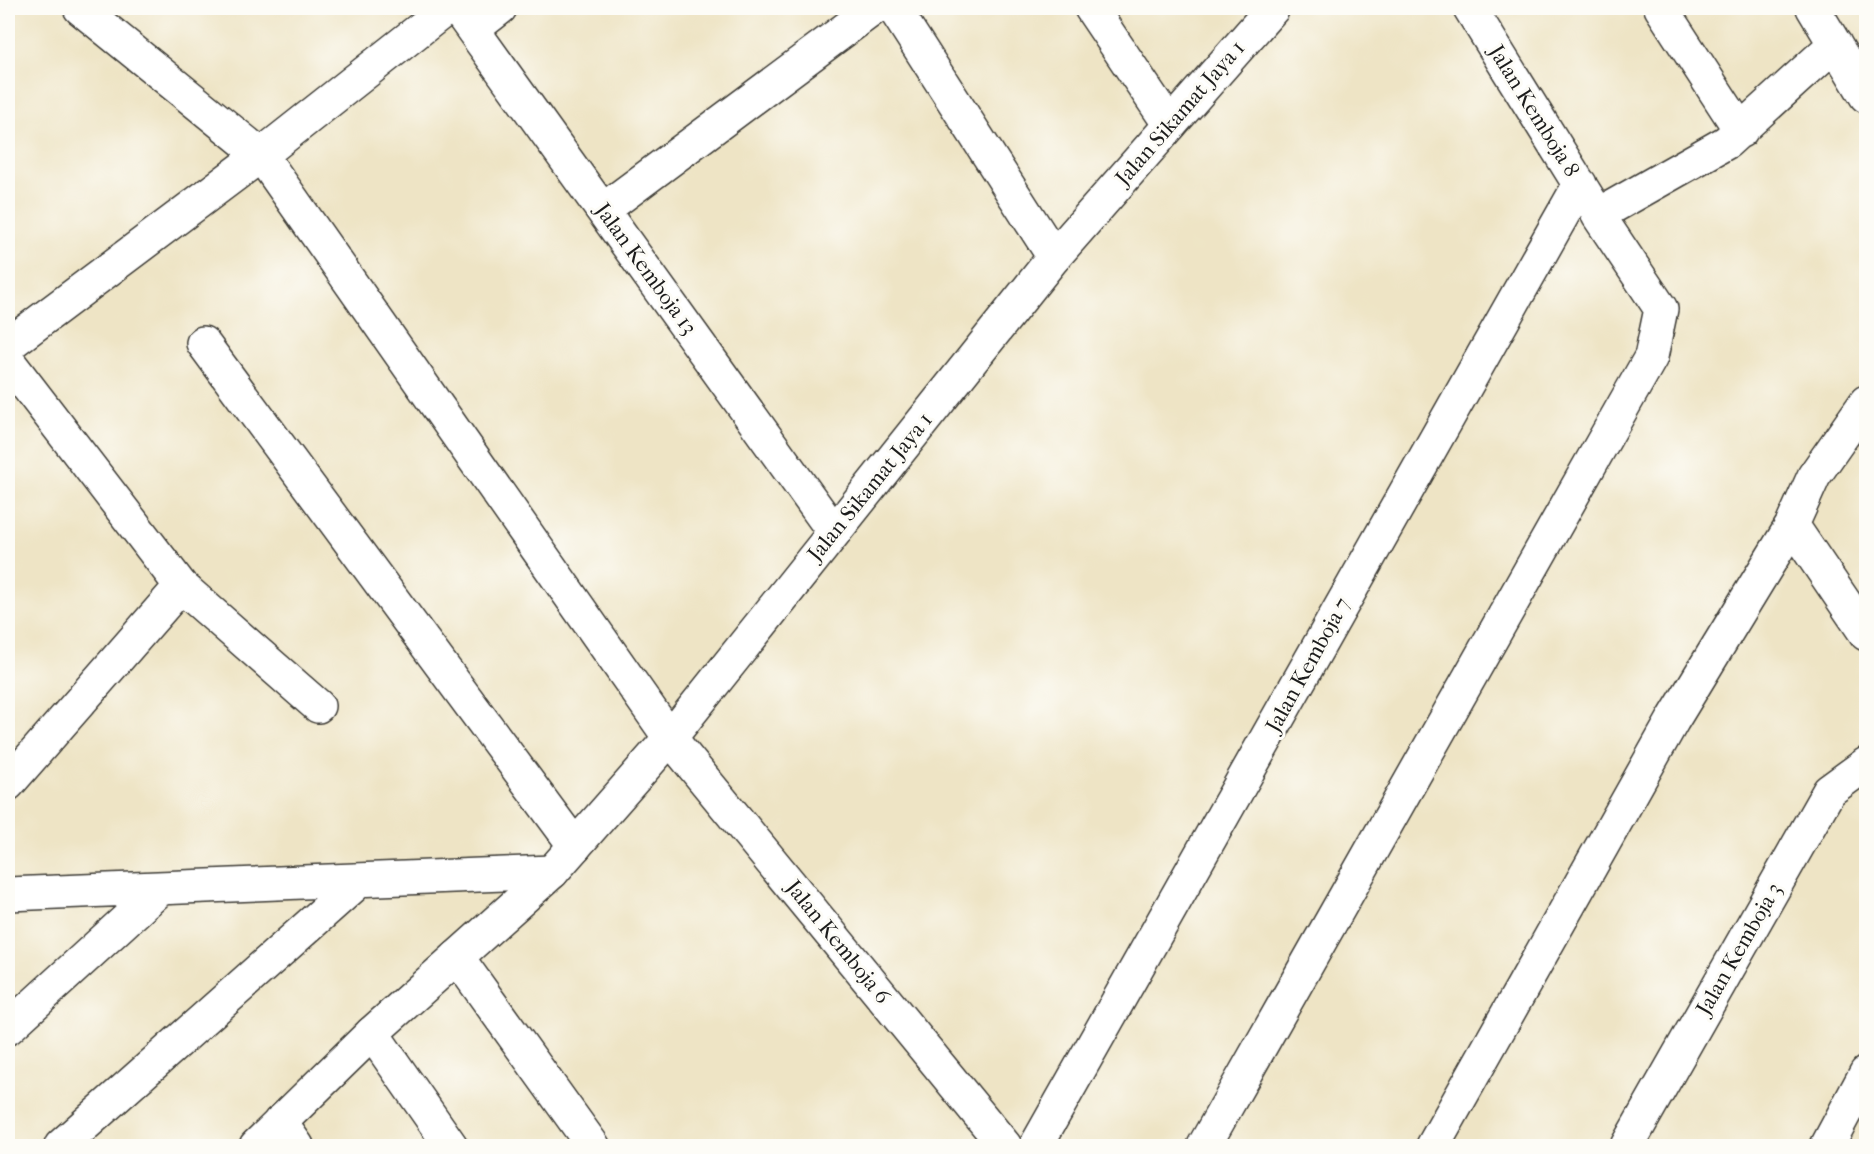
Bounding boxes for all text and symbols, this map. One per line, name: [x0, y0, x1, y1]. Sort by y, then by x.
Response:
street label: Jalan Sikamat Jaya 1: [1109, 35, 1250, 192]
street label: Jalan Kemboja 8: [1482, 39, 1585, 182]
street label: Jalan Kemboja 13: [588, 196, 702, 340]
street label: Jalan Sikamat Jaya 1: [801, 407, 938, 568]
street label: Jalan Kemboja 7: [1259, 593, 1356, 739]
street label: Jalan Kemboja 6: [779, 873, 896, 1009]
street label: Jalan Kemboja 3: [1690, 878, 1787, 1022]

